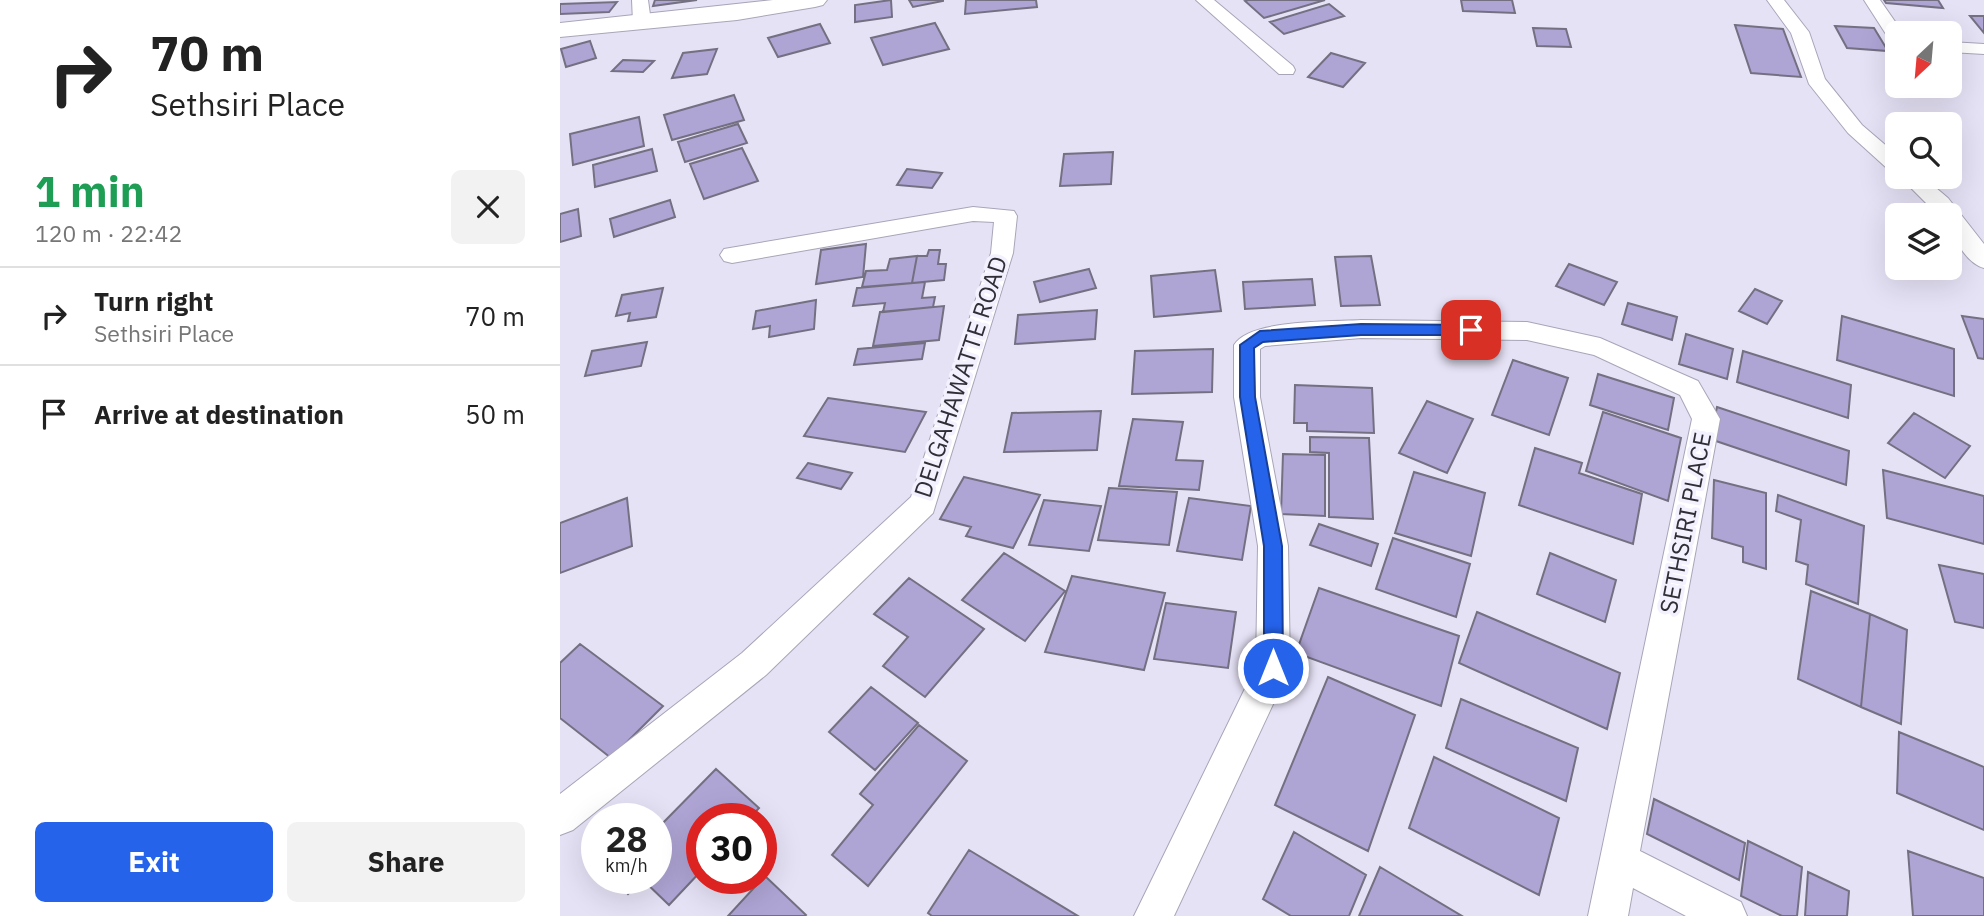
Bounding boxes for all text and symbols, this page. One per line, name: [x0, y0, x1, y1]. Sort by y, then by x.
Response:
text: 70 m: [150, 21, 264, 84]
north arrow: [1885, 21, 1962, 98]
map controls: [1885, 21, 1962, 280]
icon: right: [35, 28, 126, 119]
text: Sethsiri Place: [150, 83, 345, 125]
button: search: [1885, 112, 1962, 189]
text: 1 min: [35, 164, 145, 219]
button: close: [451, 170, 525, 244]
button: layers: [1885, 203, 1962, 280]
text: 120 m · 22:42: [35, 218, 182, 248]
street label: DELGAHAWATTE ROAD: [906, 252, 1014, 501]
text: Turn right: [94, 284, 213, 318]
icon: right: [35, 297, 73, 335]
text: 70 m: [465, 299, 525, 333]
pin: [1441, 300, 1501, 360]
icon: arrive: [1452, 311, 1490, 349]
text: Sethsiri Place: [94, 318, 234, 348]
icon: arrive: [35, 395, 73, 433]
text: Arrive at destination: [94, 397, 344, 431]
text: 50 m: [465, 397, 525, 431]
street label: SETHSIRI PLACE: [1652, 430, 1718, 616]
position arrow: [1236, 631, 1310, 705]
speed limit sign: 30: [686, 803, 777, 894]
text: 28: [605, 816, 648, 862]
button: Exit: [35, 822, 273, 902]
button: Share: [287, 822, 525, 902]
text: km/h: [605, 854, 648, 877]

